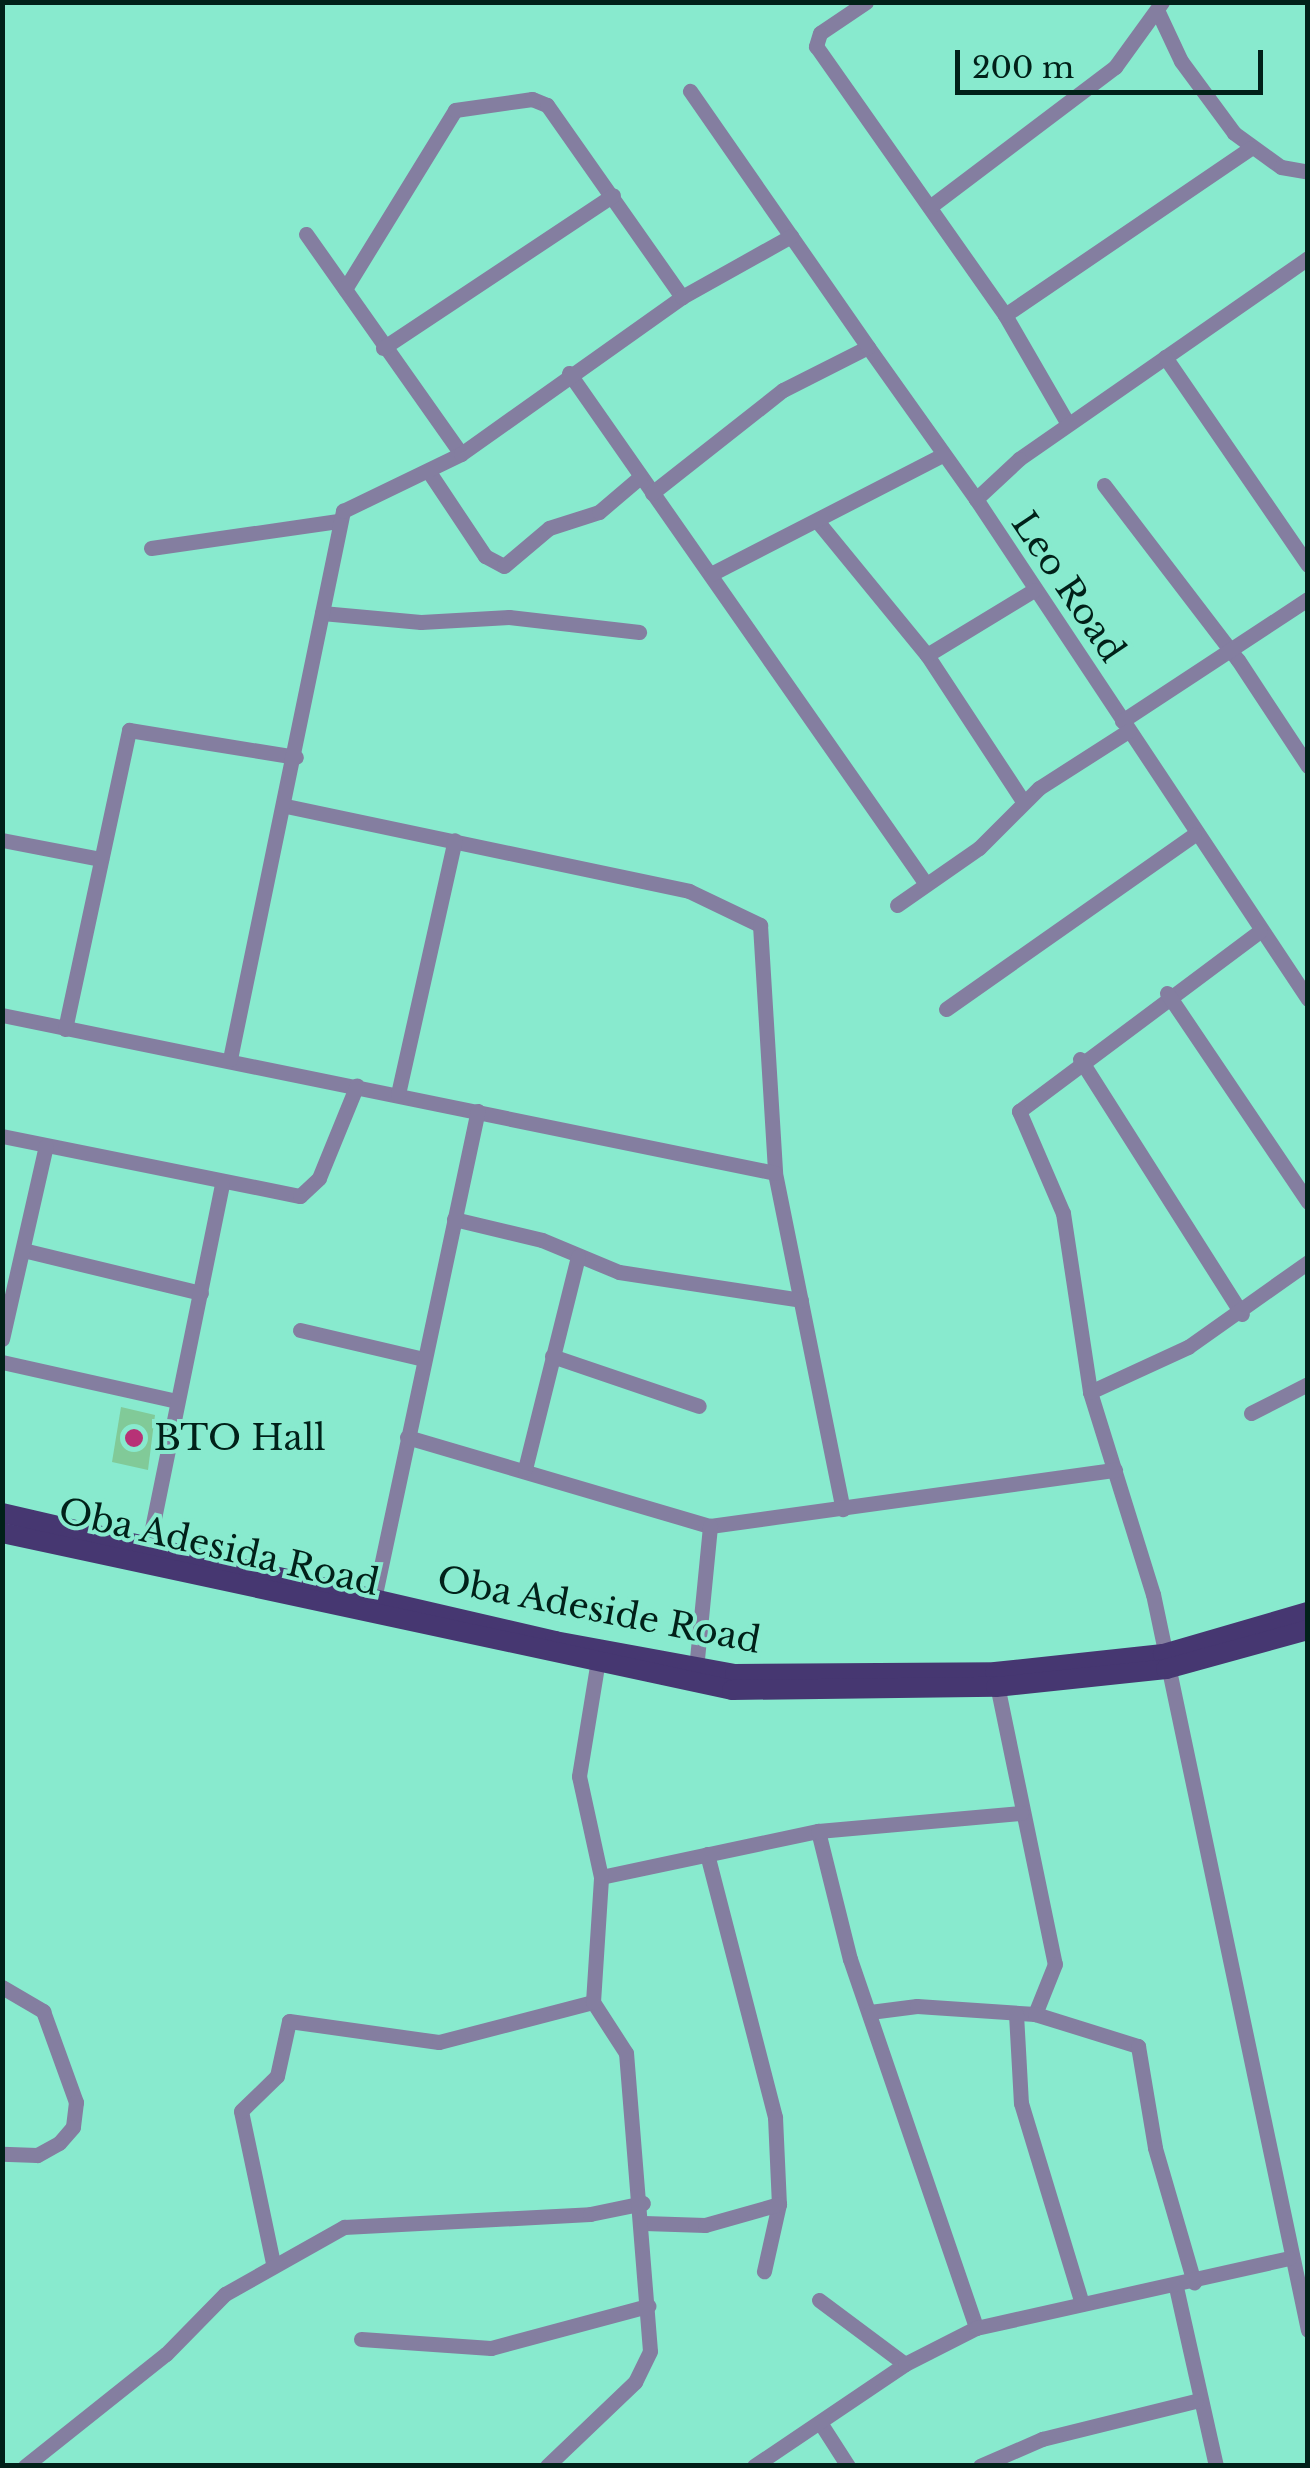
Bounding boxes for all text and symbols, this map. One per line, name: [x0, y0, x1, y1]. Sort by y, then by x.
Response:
scale bar: [960, 30, 1268, 92]
text: 200 m: [972, 49, 1074, 86]
street label: Leo Road: [1003, 504, 1133, 670]
place label: BTO Hall: [154, 1417, 326, 1459]
marker: BTO Hall: [123, 1427, 145, 1449]
street label: Oba Adesida Road: [54, 1489, 384, 1605]
street label: Oba Adeside Road: [433, 1558, 765, 1662]

